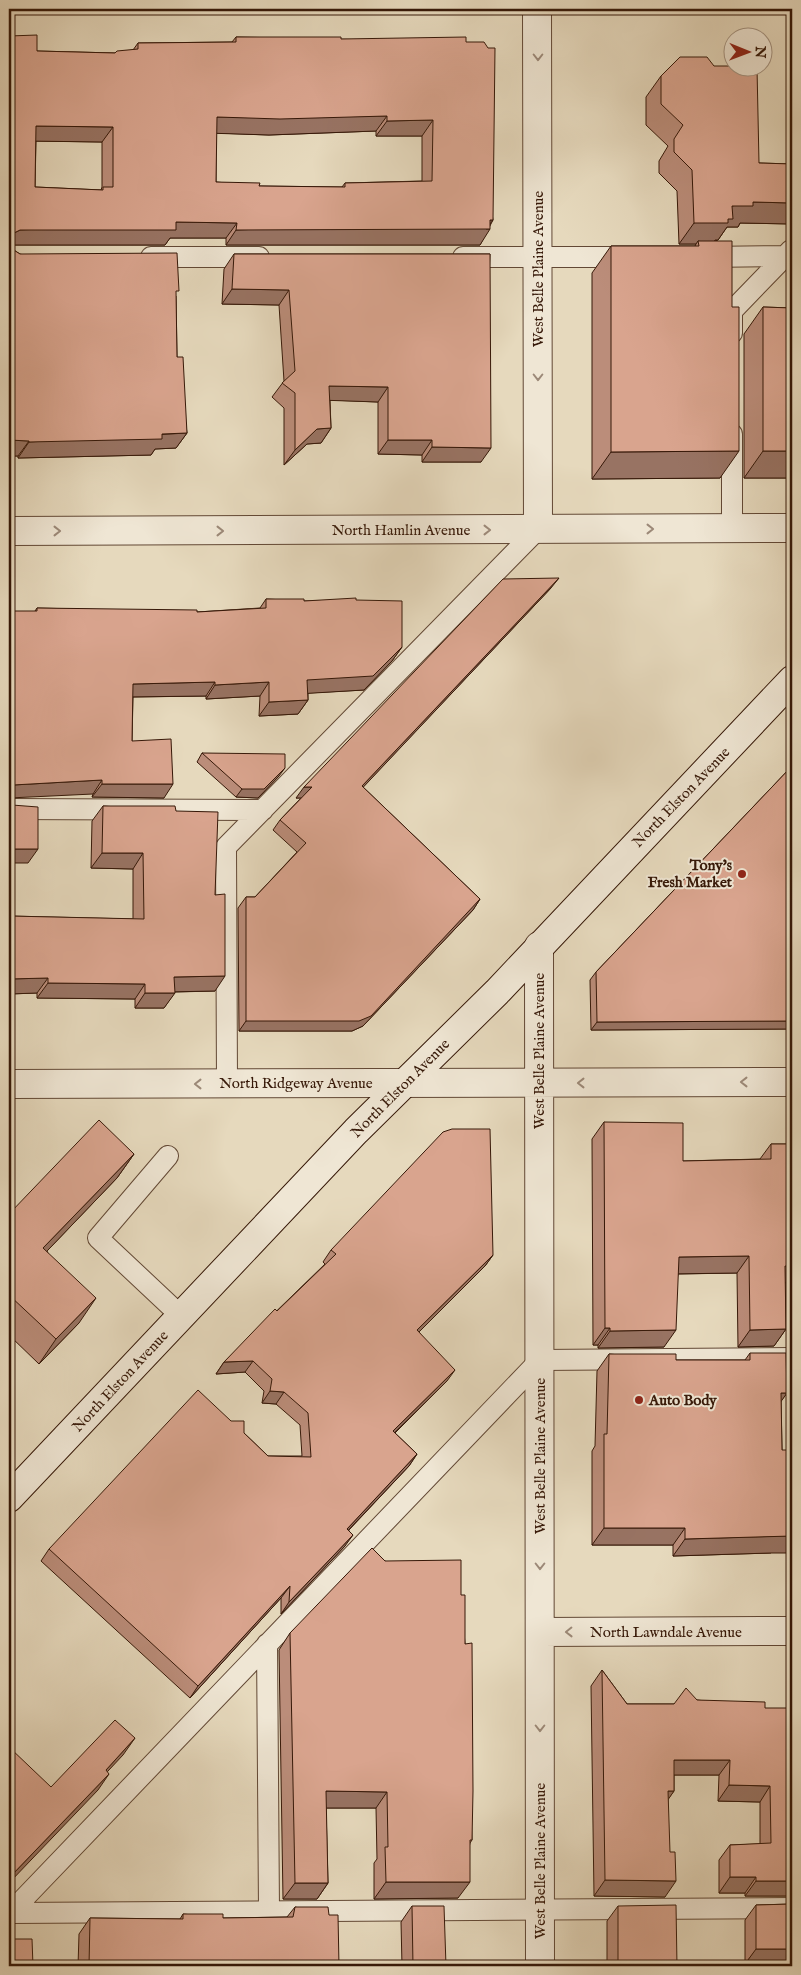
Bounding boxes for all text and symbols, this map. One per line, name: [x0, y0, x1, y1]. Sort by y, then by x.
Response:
north arrow: [724, 28, 774, 78]
text: N: [751, 45, 769, 58]
one-way arrow: [533, 54, 543, 62]
street label: West Belle Plaine Avenue: [529, 191, 548, 347]
one-way arrow: [533, 374, 543, 382]
street label: North Hamlin Avenue: [332, 521, 470, 540]
one-way arrow: [646, 524, 654, 534]
one-way arrow: [484, 525, 492, 535]
one-way arrow: [54, 526, 62, 536]
one-way arrow: [216, 526, 224, 536]
street label: North Elston Avenue: [628, 743, 734, 852]
place label: Tony's Fresh Market: [648, 856, 733, 892]
marker: Tony's Fresh Market: [736, 868, 748, 880]
street label: West Belle Plaine Avenue: [530, 973, 549, 1129]
street label: North Elston Avenue: [347, 1035, 454, 1142]
street label: North Ridgeway Avenue: [219, 1074, 373, 1093]
one-way arrow: [739, 1077, 747, 1087]
one-way arrow: [577, 1078, 584, 1088]
one-way arrow: [194, 1079, 202, 1089]
street label: North Elston Avenue: [68, 1326, 173, 1436]
street label: West Belle Plaine Avenue: [531, 1378, 550, 1534]
place label: Auto Body: [648, 1391, 717, 1410]
marker: Auto Body: [633, 1394, 645, 1406]
one-way arrow: [535, 1562, 545, 1570]
street label: North Lawndale Avenue: [590, 1623, 742, 1642]
one-way arrow: [564, 1627, 572, 1637]
one-way arrow: [534, 1725, 545, 1733]
street label: West Belle Plaine Avenue: [531, 1783, 550, 1939]

